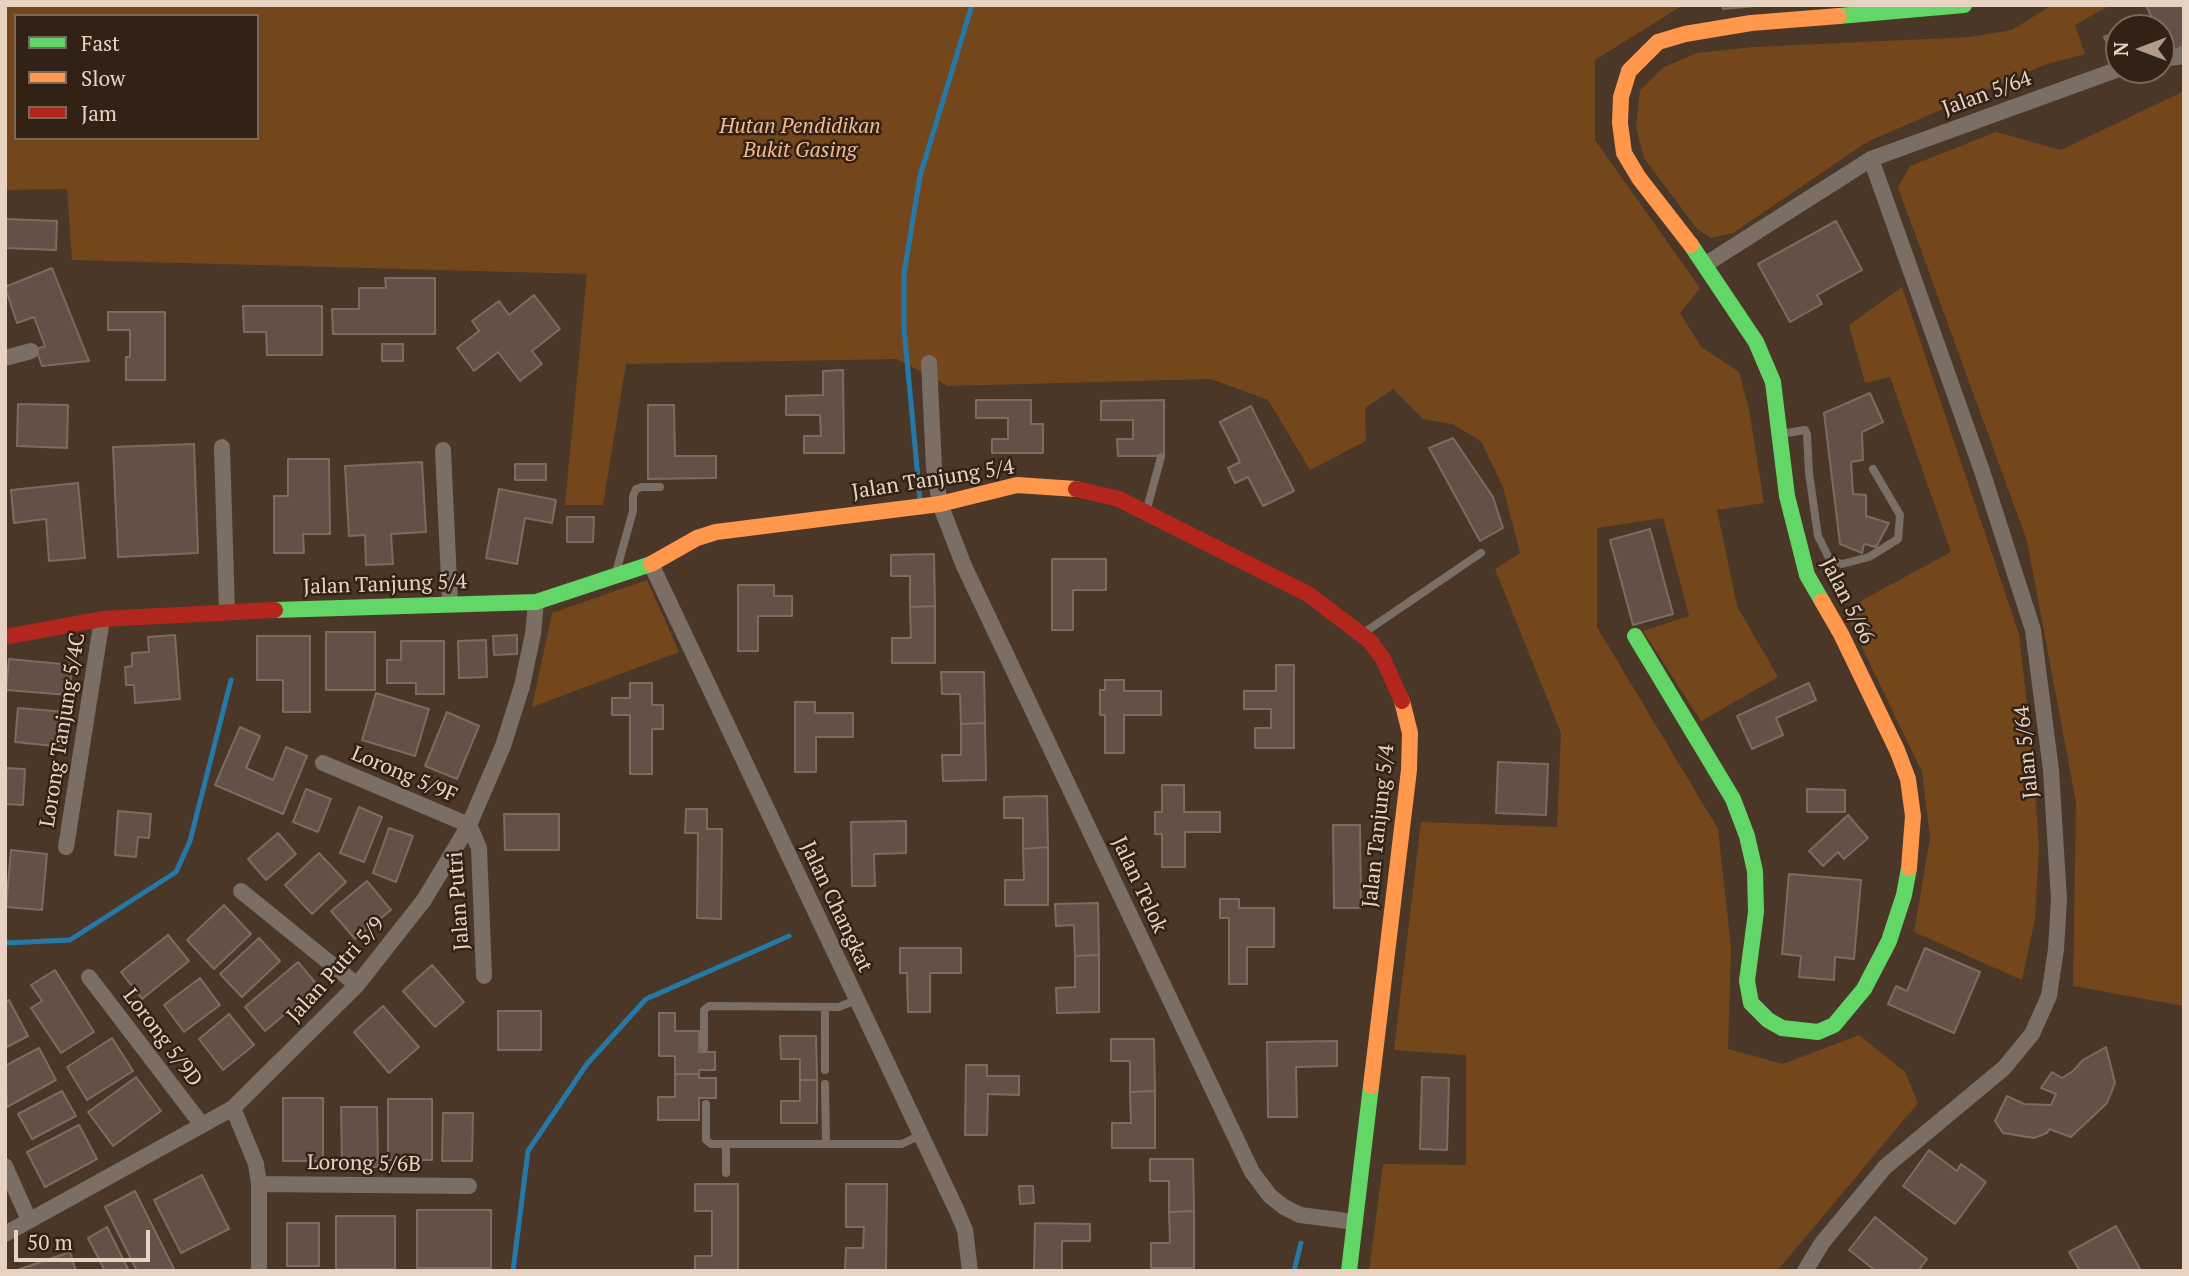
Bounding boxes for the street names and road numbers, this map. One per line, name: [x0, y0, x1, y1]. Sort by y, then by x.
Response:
street label: Jalan 5/64: [1939, 66, 2035, 122]
street label: Jalan Tanjung 5/4: [850, 455, 1016, 505]
street label: Jalan 5/66: [1815, 554, 1879, 648]
street label: Jalan Tanjung 5/4: [303, 570, 467, 600]
street label: Lorong Tanjung 5/4C: [35, 631, 91, 829]
street label: Jalan 5/64: [2010, 704, 2044, 800]
street label: Lorong 5/9F: [347, 741, 461, 809]
street label: Jalan Tanjung 5/4: [1358, 743, 1400, 909]
street label: Jalan Telok: [1106, 833, 1172, 937]
street label: Jalan Changkat: [795, 838, 877, 976]
street label: Jalan Putri: [443, 851, 475, 951]
street label: Jalan Putri 5/9: [282, 912, 390, 1028]
street label: Lorong 5/9D: [117, 984, 207, 1092]
street label: Lorong 5/6B: [307, 1150, 421, 1178]

